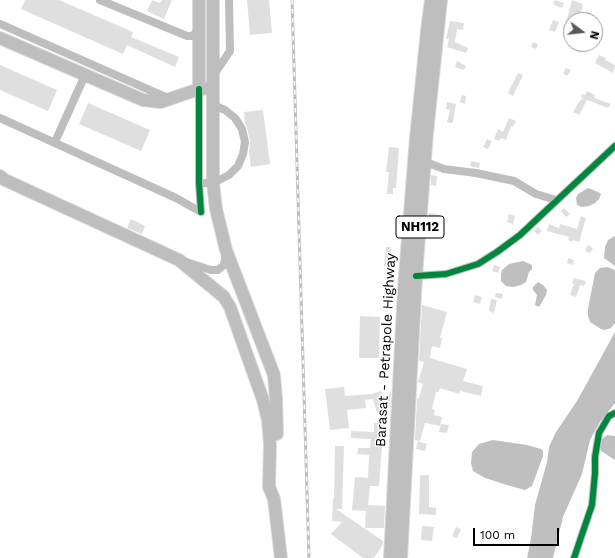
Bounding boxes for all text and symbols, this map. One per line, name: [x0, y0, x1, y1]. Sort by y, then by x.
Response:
north arrow: [563, 12, 603, 52]
text: N: [587, 29, 601, 41]
road number: NH112: [396, 216, 444, 238]
street label: Barasat - Petrapole Highway: [373, 253, 399, 447]
scale bar: [475, 520, 561, 546]
text: 100 m: [480, 528, 515, 542]

